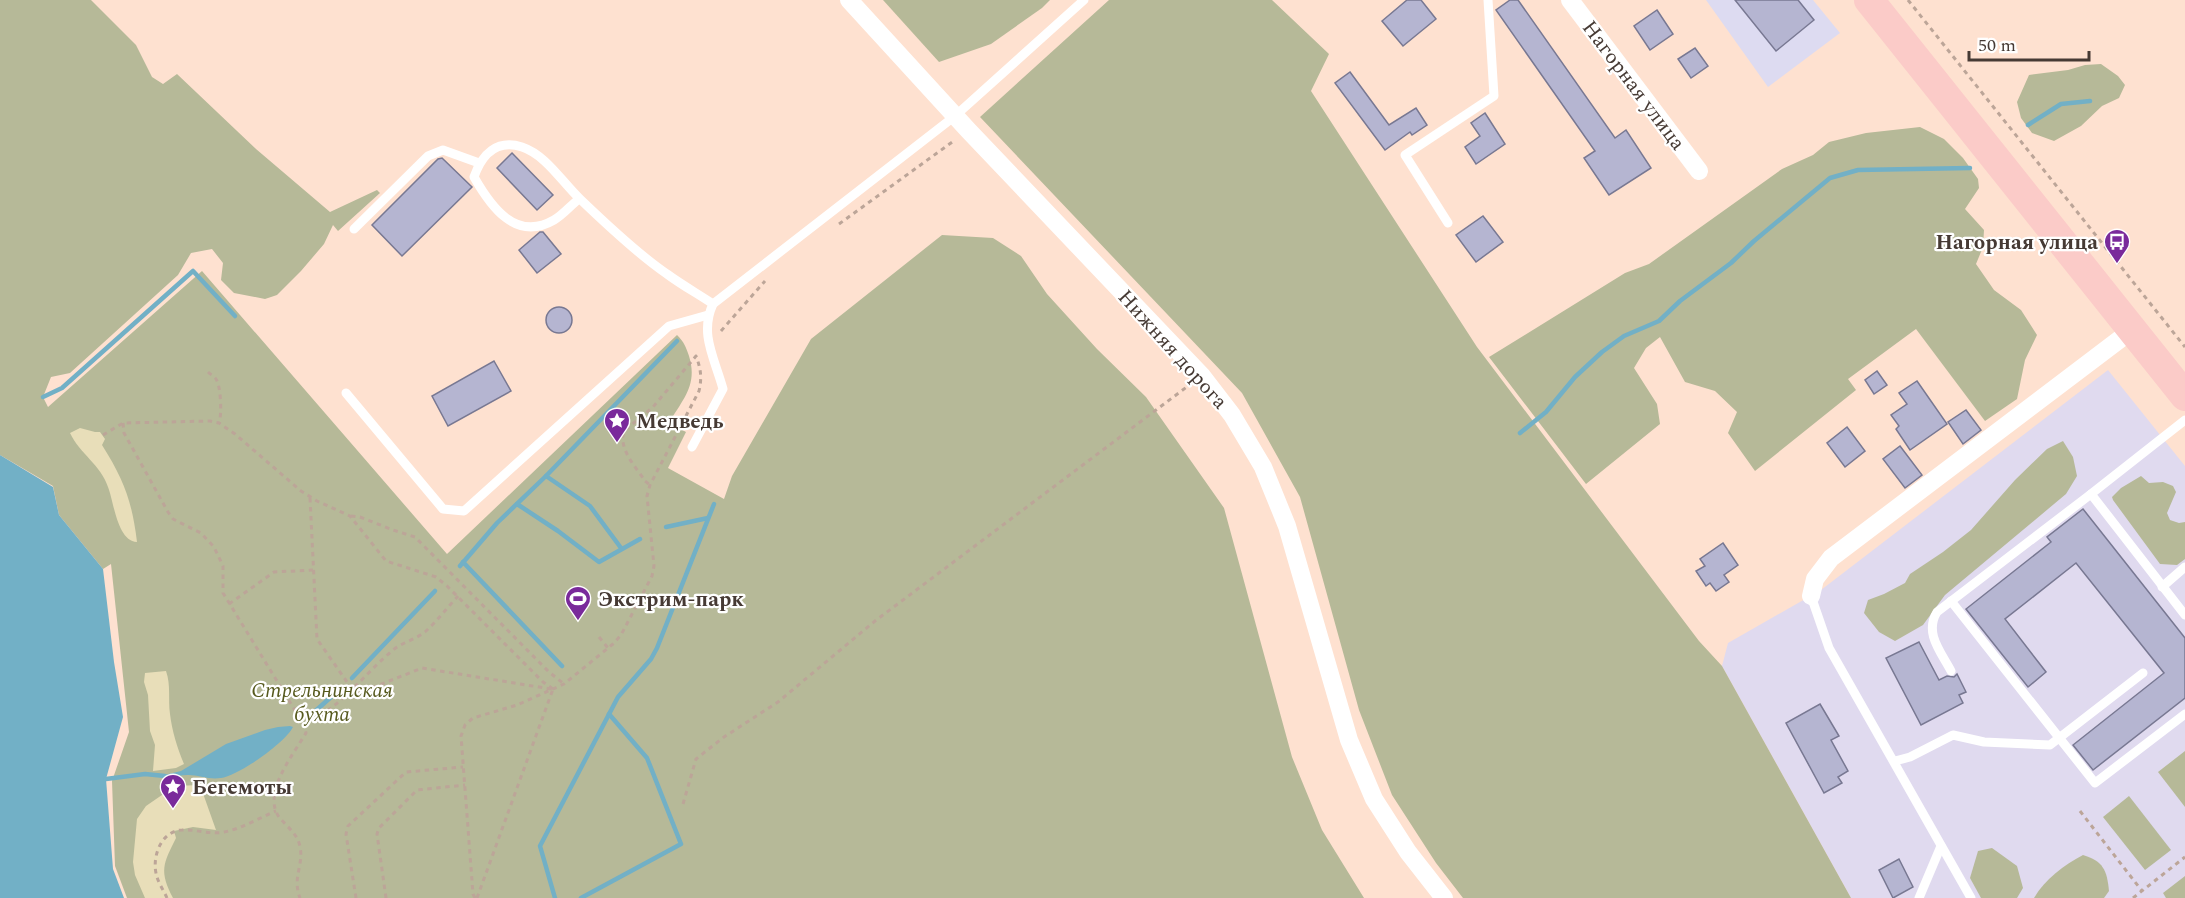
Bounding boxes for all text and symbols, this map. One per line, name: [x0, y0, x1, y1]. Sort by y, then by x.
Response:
street label: Нагорная улица: [1574, 14, 1693, 158]
scale bar: [1969, 24, 2089, 62]
text: 50 m: [1978, 32, 2016, 59]
place label: Нагорная улица: [1936, 227, 2098, 259]
bus stop icon: Нагорная улица: [2102, 227, 2132, 265]
street label: Нижняя дорога: [1110, 282, 1235, 417]
place icon: Медведь: [602, 406, 632, 444]
place label: Медведь: [636, 406, 723, 438]
sports icon: Экстрим-парк: [563, 584, 593, 622]
place label: Экстрим-парк: [598, 584, 744, 616]
park label: Стрельнинская бухта: [251, 675, 393, 731]
place icon: Бегемоты: [158, 772, 188, 810]
place label: Бегемоты: [192, 772, 292, 804]

